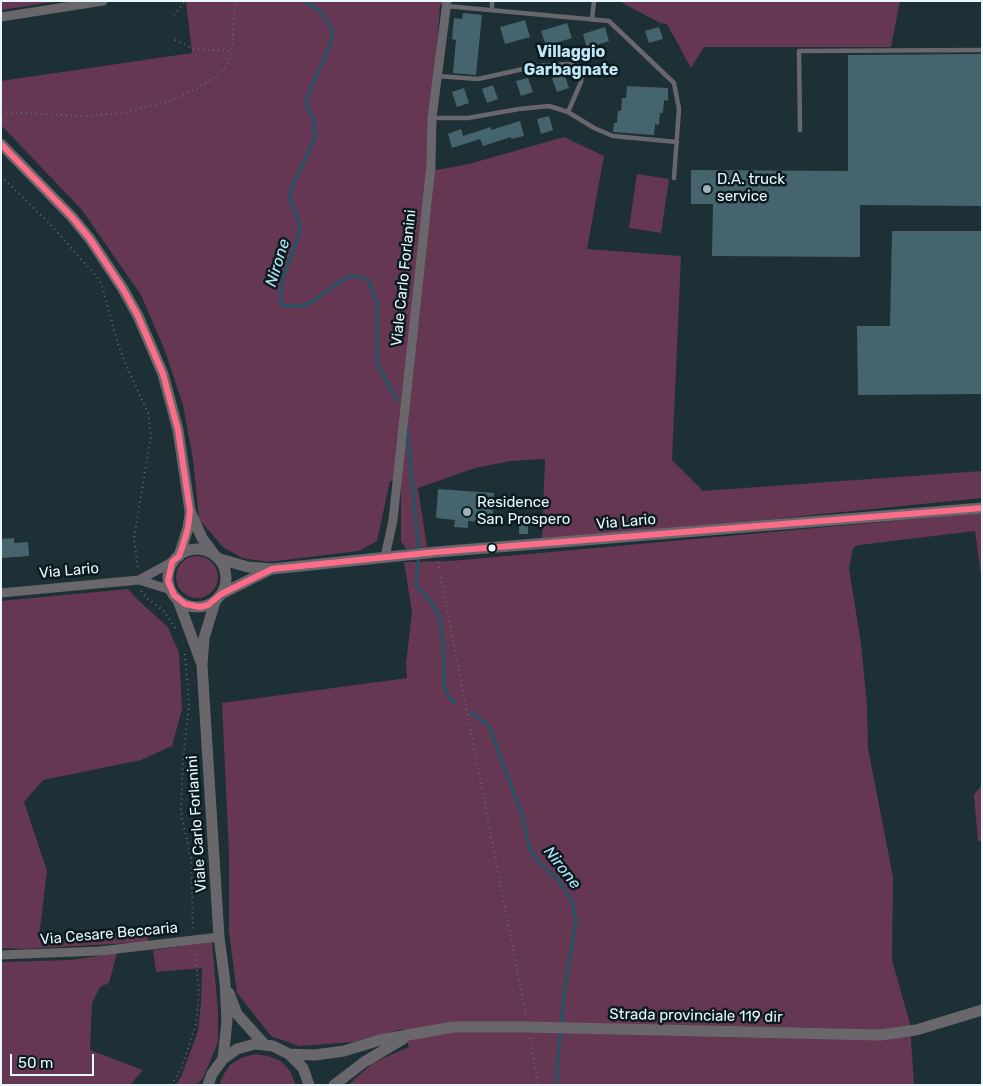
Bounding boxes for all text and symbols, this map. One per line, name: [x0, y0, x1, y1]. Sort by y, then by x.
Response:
district label: Villaggio Garbagnate: [524, 42, 618, 80]
place label: D.A. truck service: [717, 171, 785, 206]
marker: D.A. truck service: [701, 183, 713, 195]
street label: Viale Carlo Forlanini: [388, 209, 420, 347]
water label: Nirone: [262, 237, 294, 289]
place label: Residence San Prospero: [477, 494, 570, 529]
marker: Residence San Prospero: [461, 506, 473, 518]
street label: Via Lario: [595, 510, 657, 534]
unlabelled marker: [487, 543, 497, 553]
street label: Via Lario: [38, 559, 100, 583]
street label: Viale Carlo Forlanini: [183, 755, 211, 893]
water label: Nirone: [539, 843, 585, 893]
street label: Via Cesare Beccaria: [39, 919, 179, 949]
street label: Strada provinciale 119 dir: [609, 1005, 783, 1027]
scale bar: [12, 1044, 96, 1076]
text: 50 m: [18, 1054, 53, 1072]

